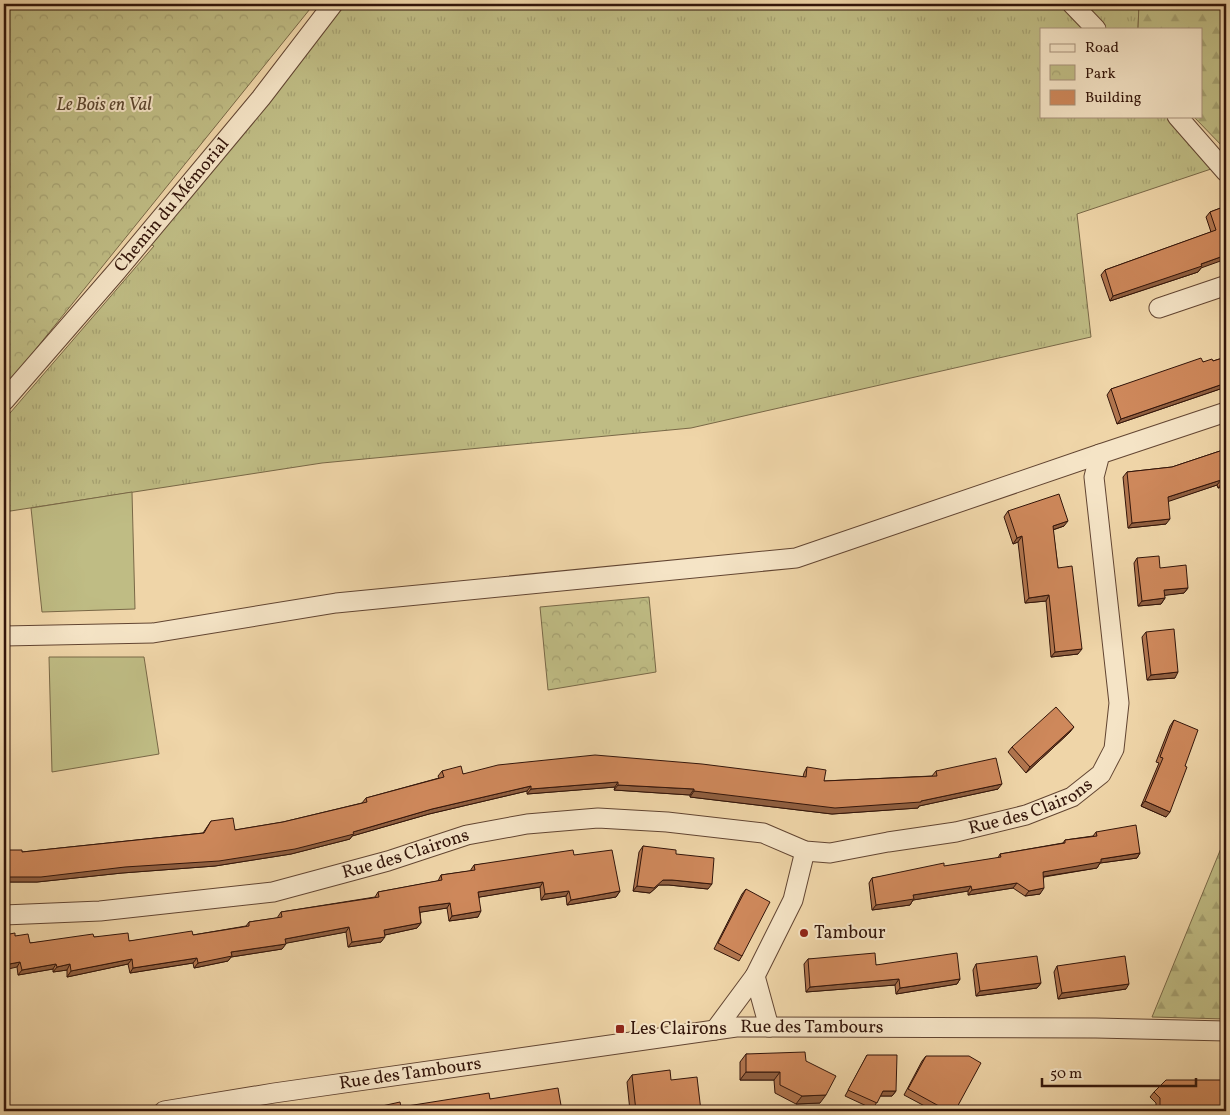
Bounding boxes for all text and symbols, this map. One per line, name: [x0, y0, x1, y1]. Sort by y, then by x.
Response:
legend: [1040, 28, 1202, 118]
text: Road: [1085, 38, 1119, 59]
text: Park: [1085, 64, 1116, 85]
text: Building: [1085, 88, 1142, 109]
park label: Le Bois en Val: [56, 93, 152, 118]
street label: Chemin du Mémorial: [108, 132, 235, 278]
street label: Rue des Clairons: [966, 773, 1098, 841]
street label: Rue des Clairons: [339, 823, 472, 885]
place label: Tambour: [814, 921, 886, 946]
marker: Tambour: [798, 927, 810, 939]
street label: Rue des Tambours: [740, 1015, 884, 1040]
place label: Les Clairons: [630, 1017, 727, 1042]
marker: Les Clairons: [614, 1023, 626, 1035]
street label: Rue des Tambours: [337, 1051, 483, 1096]
scale bar: [1042, 1055, 1196, 1087]
text: 50 m: [1050, 1064, 1082, 1085]

